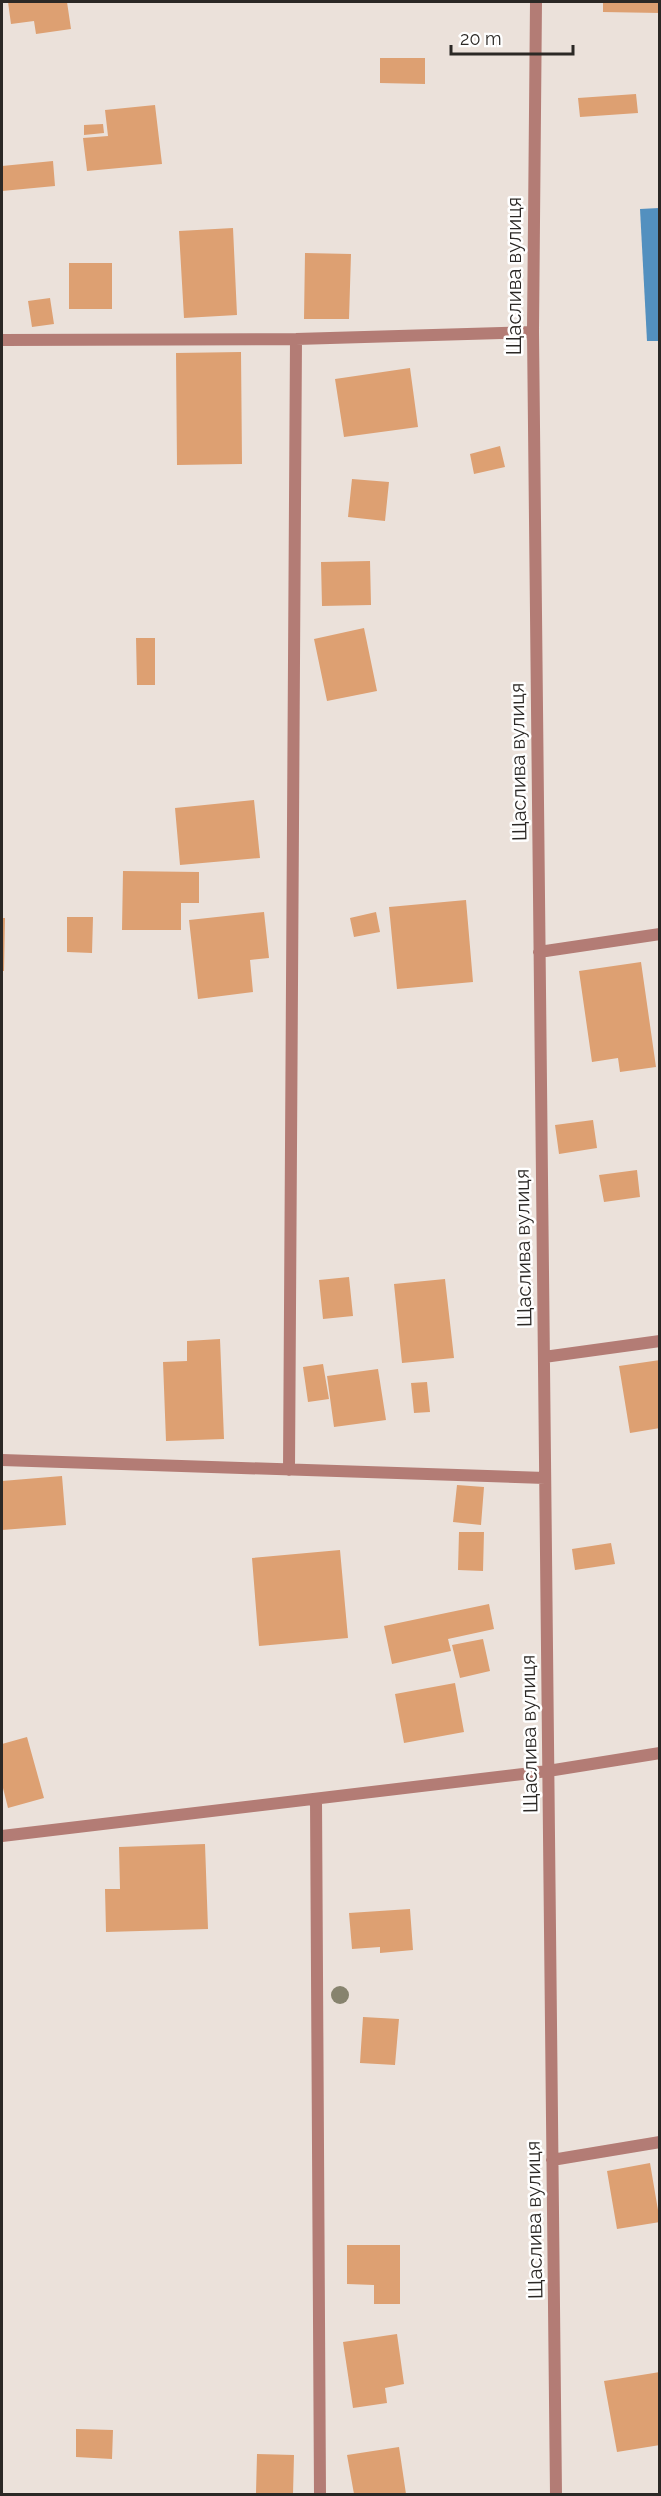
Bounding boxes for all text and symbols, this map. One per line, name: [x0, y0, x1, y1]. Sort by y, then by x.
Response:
scale bar: [451, 18, 572, 56]
text: 20 m: [460, 28, 502, 49]
street label: Щаслива вулиця: [502, 197, 526, 355]
street label: Щаслива вулиця: [505, 683, 531, 841]
street label: Щаслива вулиця: [510, 1169, 536, 1327]
street label: Щаслива вулиця: [516, 1655, 542, 1813]
street label: Щаслива вулиця: [521, 2141, 547, 2299]

